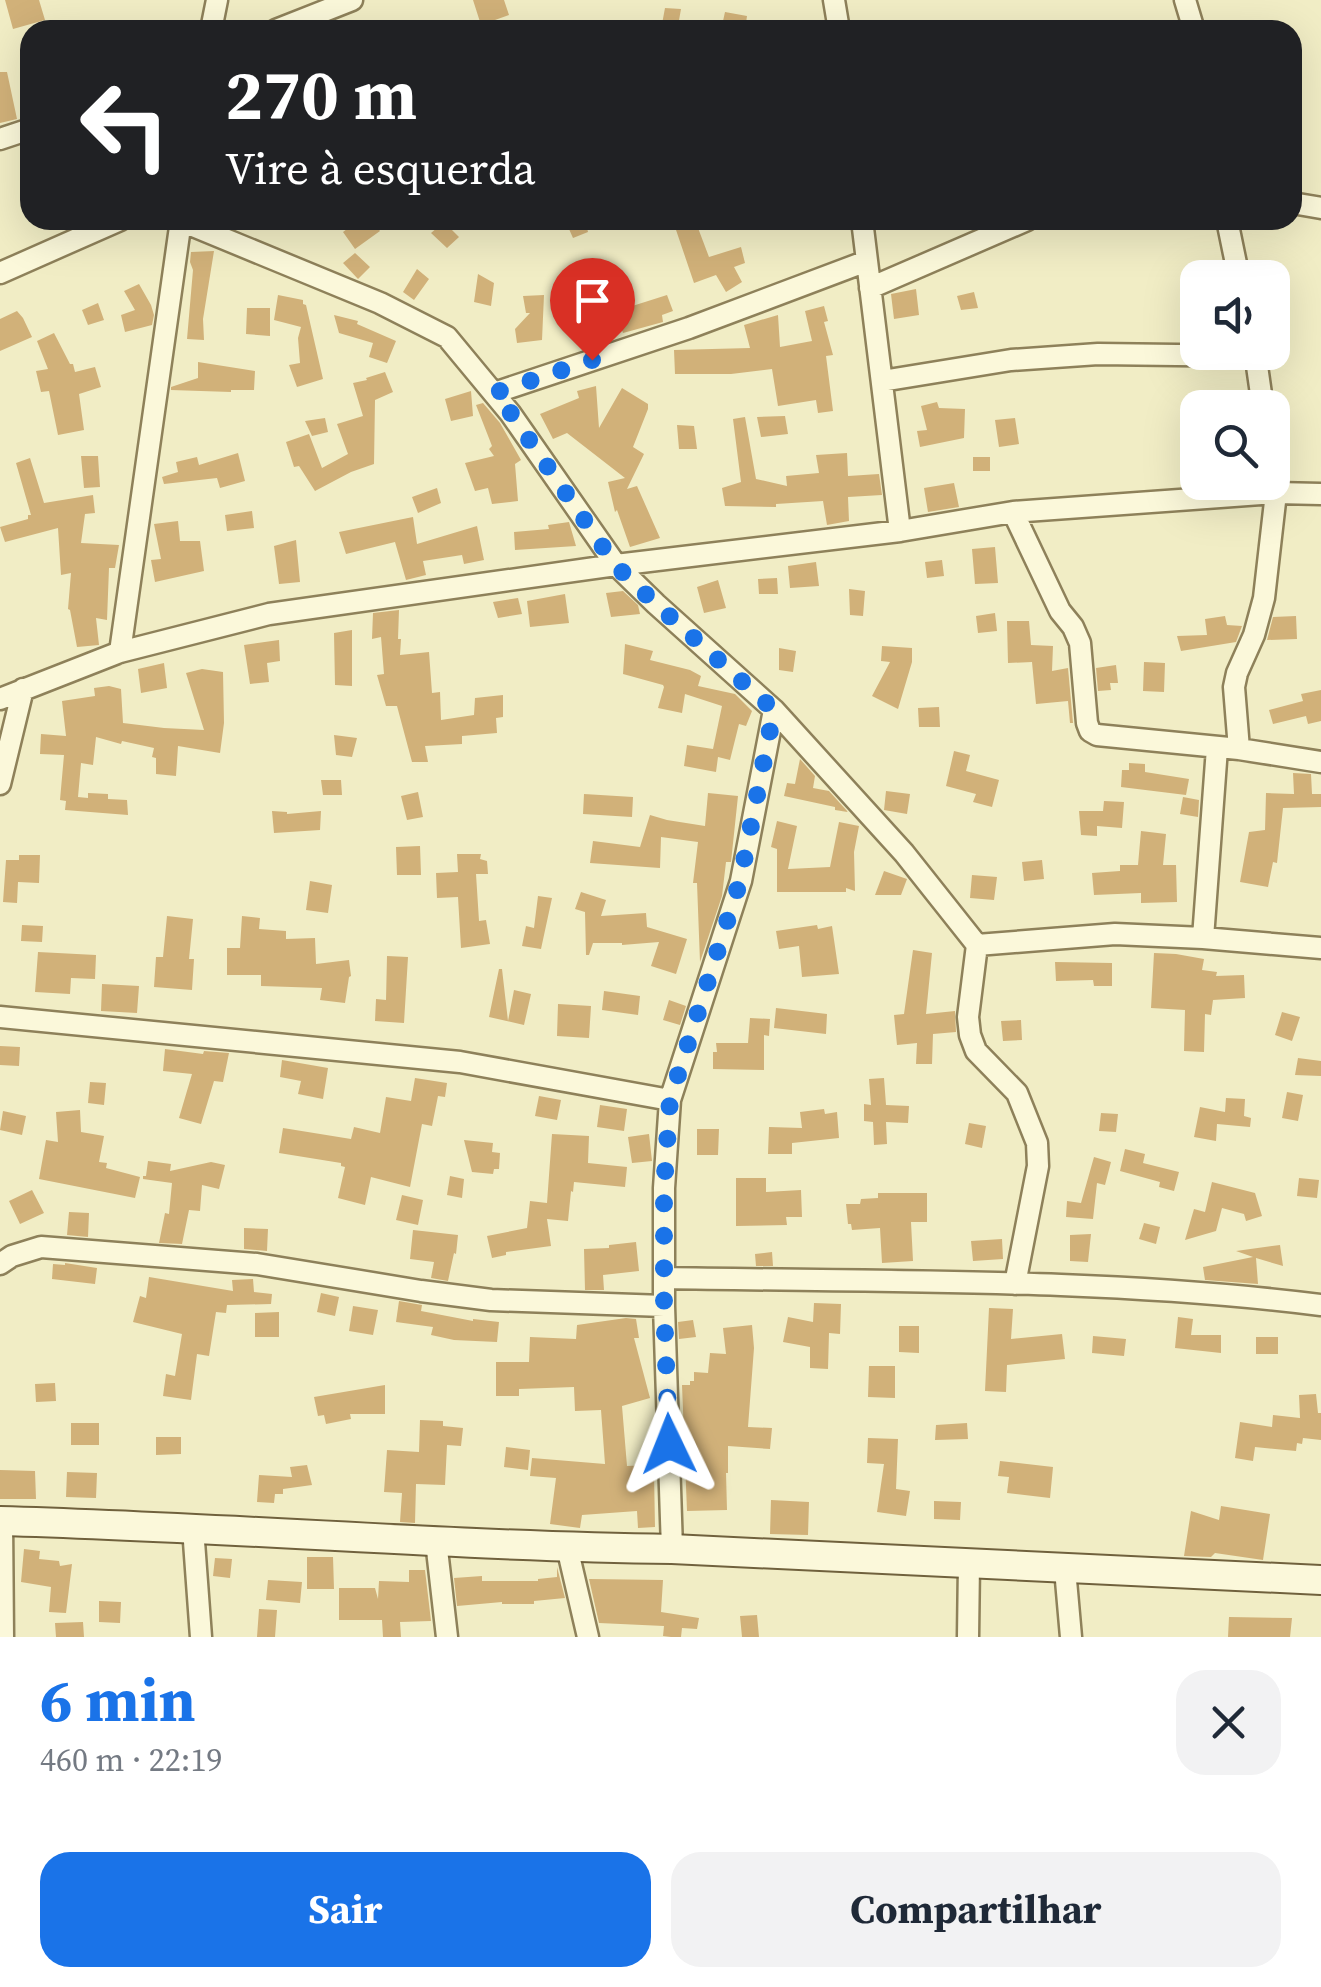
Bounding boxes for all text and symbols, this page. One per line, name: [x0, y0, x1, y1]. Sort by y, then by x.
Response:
text: 270 m: [225, 46, 417, 142]
icon: left: [60, 60, 190, 190]
text: Vire à esquerda: [225, 137, 536, 199]
pin: [550, 258, 635, 361]
map controls: [1180, 260, 1290, 500]
button: sound: [1180, 260, 1290, 370]
icon: arrive: [565, 273, 620, 328]
button: search: [1180, 390, 1290, 500]
position arrow: [617, 1392, 721, 1496]
text: 6 min: [40, 1659, 196, 1741]
button: close: [1176, 1670, 1281, 1775]
text: 460 m · 22:19: [40, 1738, 222, 1782]
button: Sair: [40, 1852, 651, 1967]
button: Compartilhar: [671, 1852, 1281, 1967]

